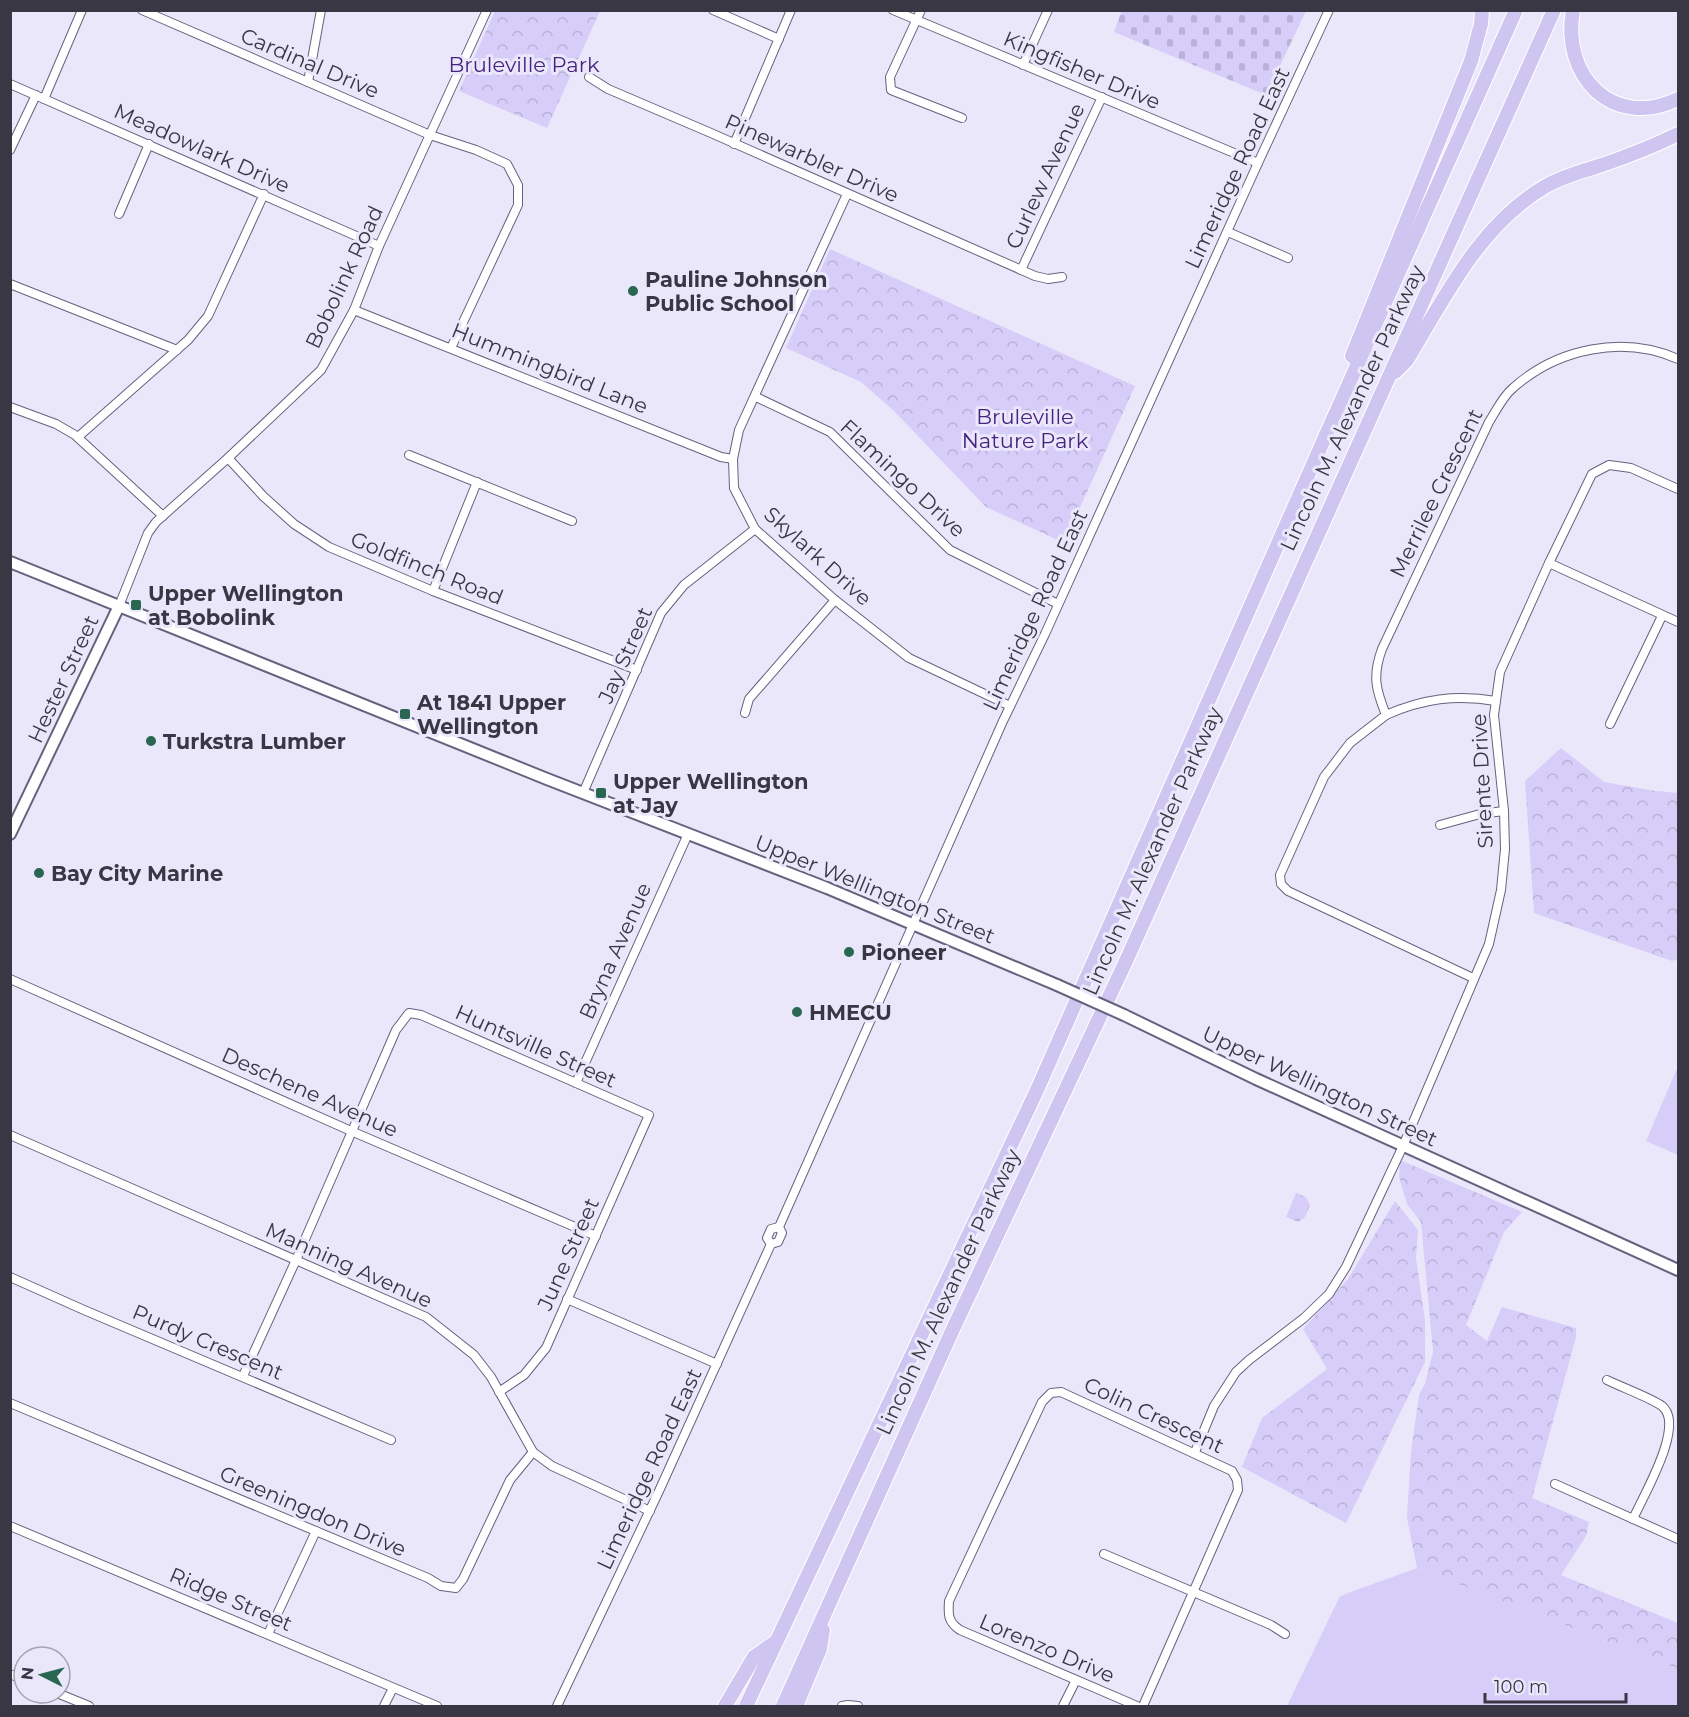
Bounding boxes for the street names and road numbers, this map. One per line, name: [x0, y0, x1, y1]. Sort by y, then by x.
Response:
street label: Cardinal Drive: [237, 23, 383, 103]
street label: Kingfisher Drive: [1000, 26, 1164, 114]
street label: Limeridge Road East: [1179, 63, 1295, 273]
street label: Meadowlark Drive: [110, 98, 294, 198]
street label: Curlew Avenue: [1000, 99, 1090, 253]
street label: Pinewarbler Drive: [721, 108, 903, 208]
street label: Bobolink Road: [300, 202, 388, 352]
street label: Lincoln M. Alexander Parkway: [1275, 260, 1430, 555]
street label: Hummingbird Lane: [448, 317, 652, 419]
street label: Merrilee Crescent: [1384, 405, 1488, 581]
street label: Flamingo Drive: [835, 414, 971, 542]
street label: Skylark Drive: [759, 501, 877, 611]
street label: Limeridge Road East: [977, 505, 1093, 715]
street label: Goldfinch Road: [347, 526, 507, 610]
street label: Jay Street: [592, 603, 657, 708]
street label: Hester Street: [22, 611, 104, 747]
street label: Lincoln M. Alexander Parkway: [1077, 703, 1227, 999]
street label: Sirente Drive: [1466, 713, 1498, 849]
street label: Upper Wellington Street: [751, 829, 999, 949]
street label: Bryna Avenue: [574, 879, 656, 1023]
street label: Huntsville Street: [451, 999, 621, 1093]
street label: Upper Wellington Street: [1198, 1020, 1442, 1152]
street label: Deschene Avenue: [218, 1042, 402, 1142]
street label: Lincoln M. Alexander Parkway: [871, 1144, 1026, 1439]
street label: June Street: [532, 1194, 604, 1315]
street label: Manning Avenue: [262, 1217, 436, 1313]
street label: Purdy Crescent: [129, 1299, 287, 1385]
street label: Limeridge Road East: [591, 1364, 707, 1574]
street label: Colin Crescent: [1080, 1372, 1228, 1458]
street label: Greeningdon Drive: [216, 1460, 410, 1562]
street label: Ridge Street: [166, 1562, 296, 1636]
street label: Lorenzo Drive: [976, 1608, 1118, 1688]

